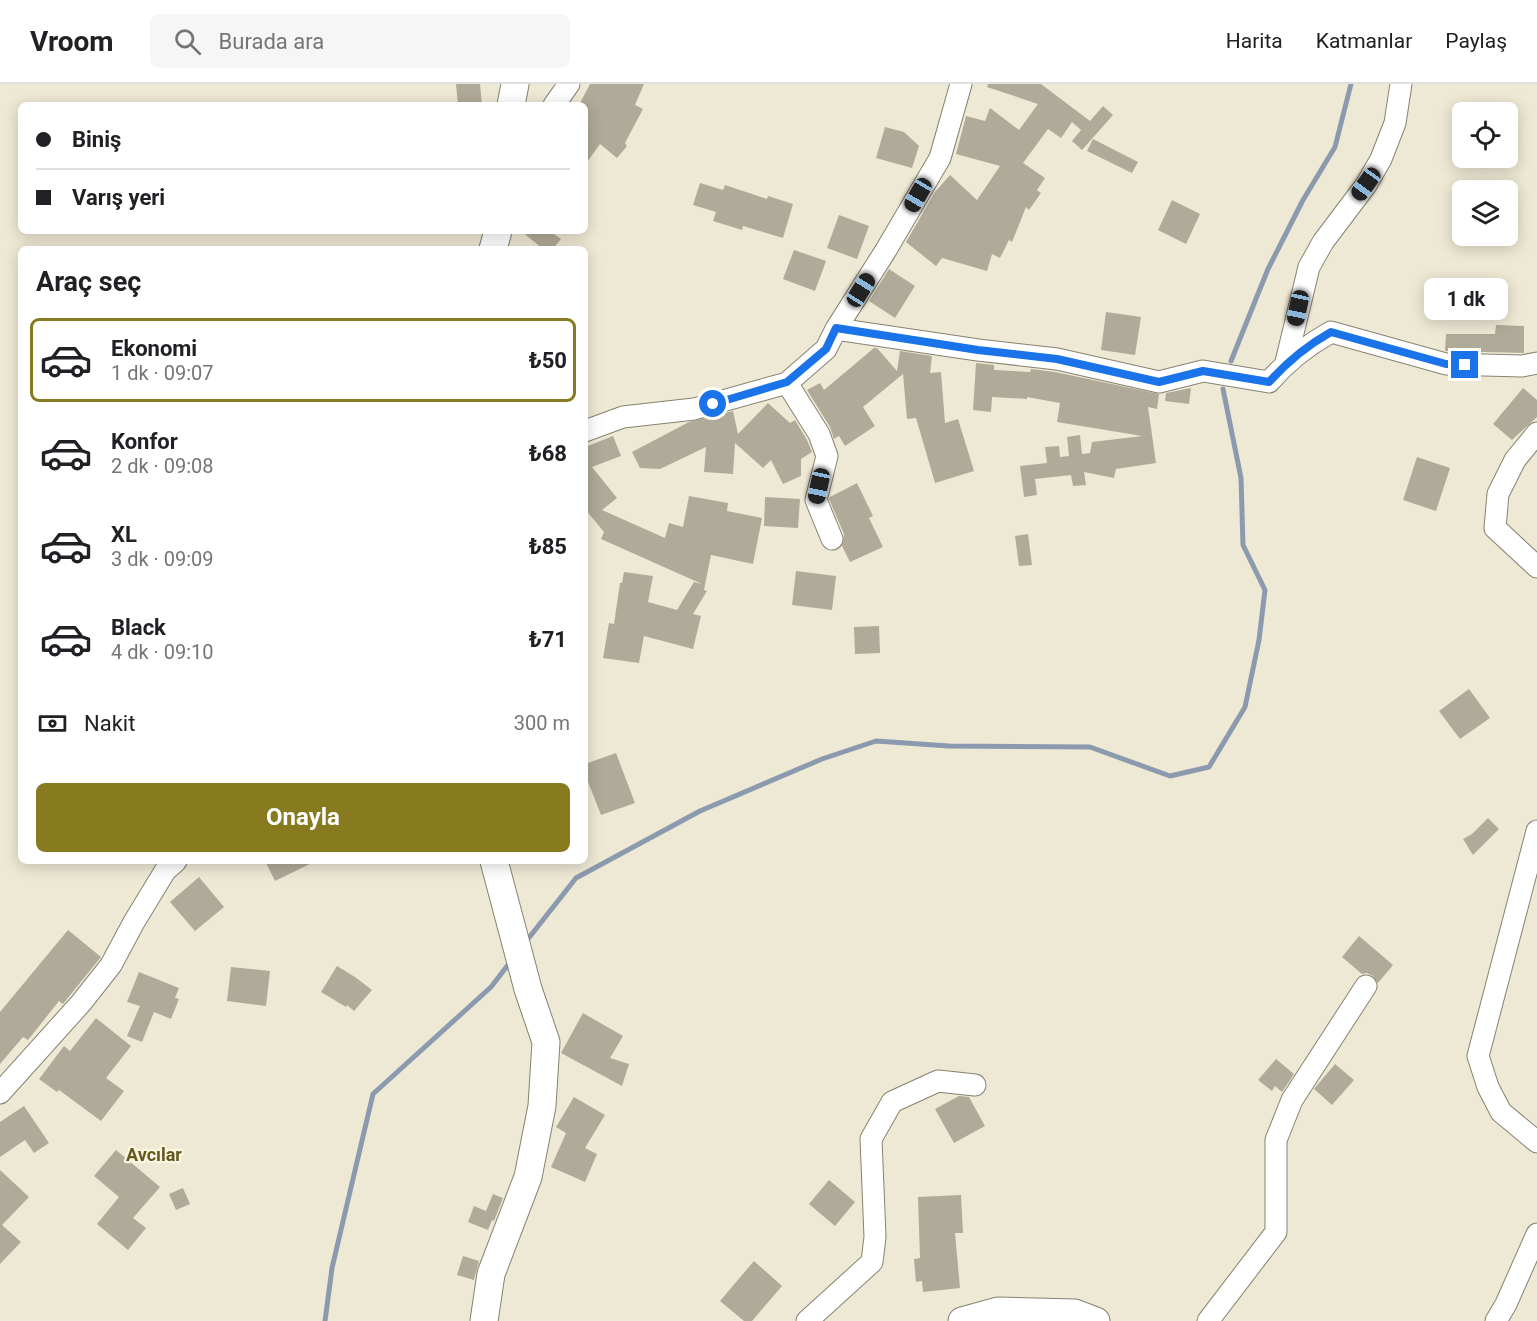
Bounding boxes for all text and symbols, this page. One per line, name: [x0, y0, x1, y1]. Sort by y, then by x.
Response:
search box: [150, 14, 570, 68]
text: Vroom: [30, 25, 114, 58]
icon: search: [171, 25, 204, 58]
text: Burada ara: [219, 29, 324, 54]
text: Harita: [1226, 29, 1283, 53]
text: Katmanlar: [1316, 29, 1412, 53]
text: Paylaş: [1445, 29, 1507, 53]
map controls: [1452, 102, 1518, 246]
button: locate: [1452, 102, 1518, 168]
text: Biniş: [72, 127, 121, 152]
car: [1348, 164, 1384, 204]
car: [901, 175, 935, 215]
button: layers: [1452, 180, 1518, 246]
text: Varış yeri: [72, 185, 165, 210]
text: Araç seç: [36, 266, 141, 298]
car: [844, 270, 878, 310]
callout: 1 dk: [1423, 278, 1507, 320]
text: 1 dk: [1447, 287, 1485, 311]
car: [1285, 289, 1311, 327]
icon: car: [39, 333, 93, 387]
text: Ekonomi: [111, 336, 197, 361]
text: ₺50: [529, 348, 567, 373]
route end: [1451, 351, 1478, 378]
text: 1 dk · 09:07: [111, 361, 214, 385]
route start: [699, 390, 726, 417]
icon: car: [39, 426, 93, 480]
text: Konfor: [111, 429, 178, 454]
text: ₺68: [529, 441, 567, 466]
text: 2 dk · 09:08: [111, 454, 214, 478]
car: [806, 467, 832, 505]
icon: car: [39, 519, 93, 573]
text: XL: [111, 522, 137, 547]
text: ₺85: [529, 534, 567, 559]
text: 3 dk · 09:09: [111, 547, 214, 571]
icon: car: [39, 612, 93, 666]
text: Black: [111, 615, 166, 640]
text: ₺71: [529, 627, 567, 652]
text: 4 dk · 09:10: [111, 640, 214, 664]
icon: cash: [36, 707, 69, 740]
text: Nakit: [84, 711, 135, 736]
text: 300 m: [514, 711, 570, 735]
button: Onayla: [36, 783, 570, 852]
district label: Avcılar: [126, 1144, 182, 1165]

